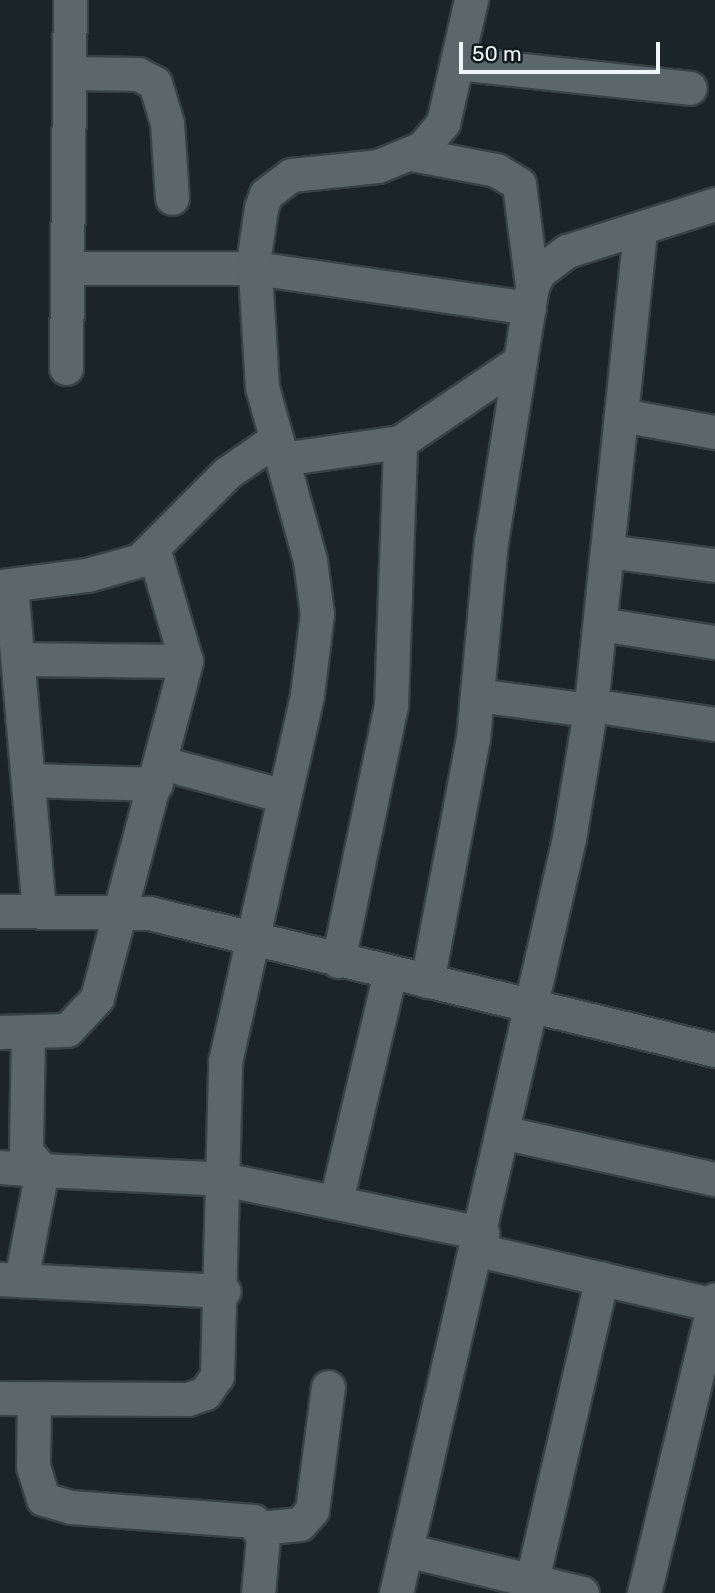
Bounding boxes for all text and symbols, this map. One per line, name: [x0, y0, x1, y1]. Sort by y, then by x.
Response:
scale bar: [463, 28, 664, 72]
text: 50 m: [472, 41, 522, 66]

